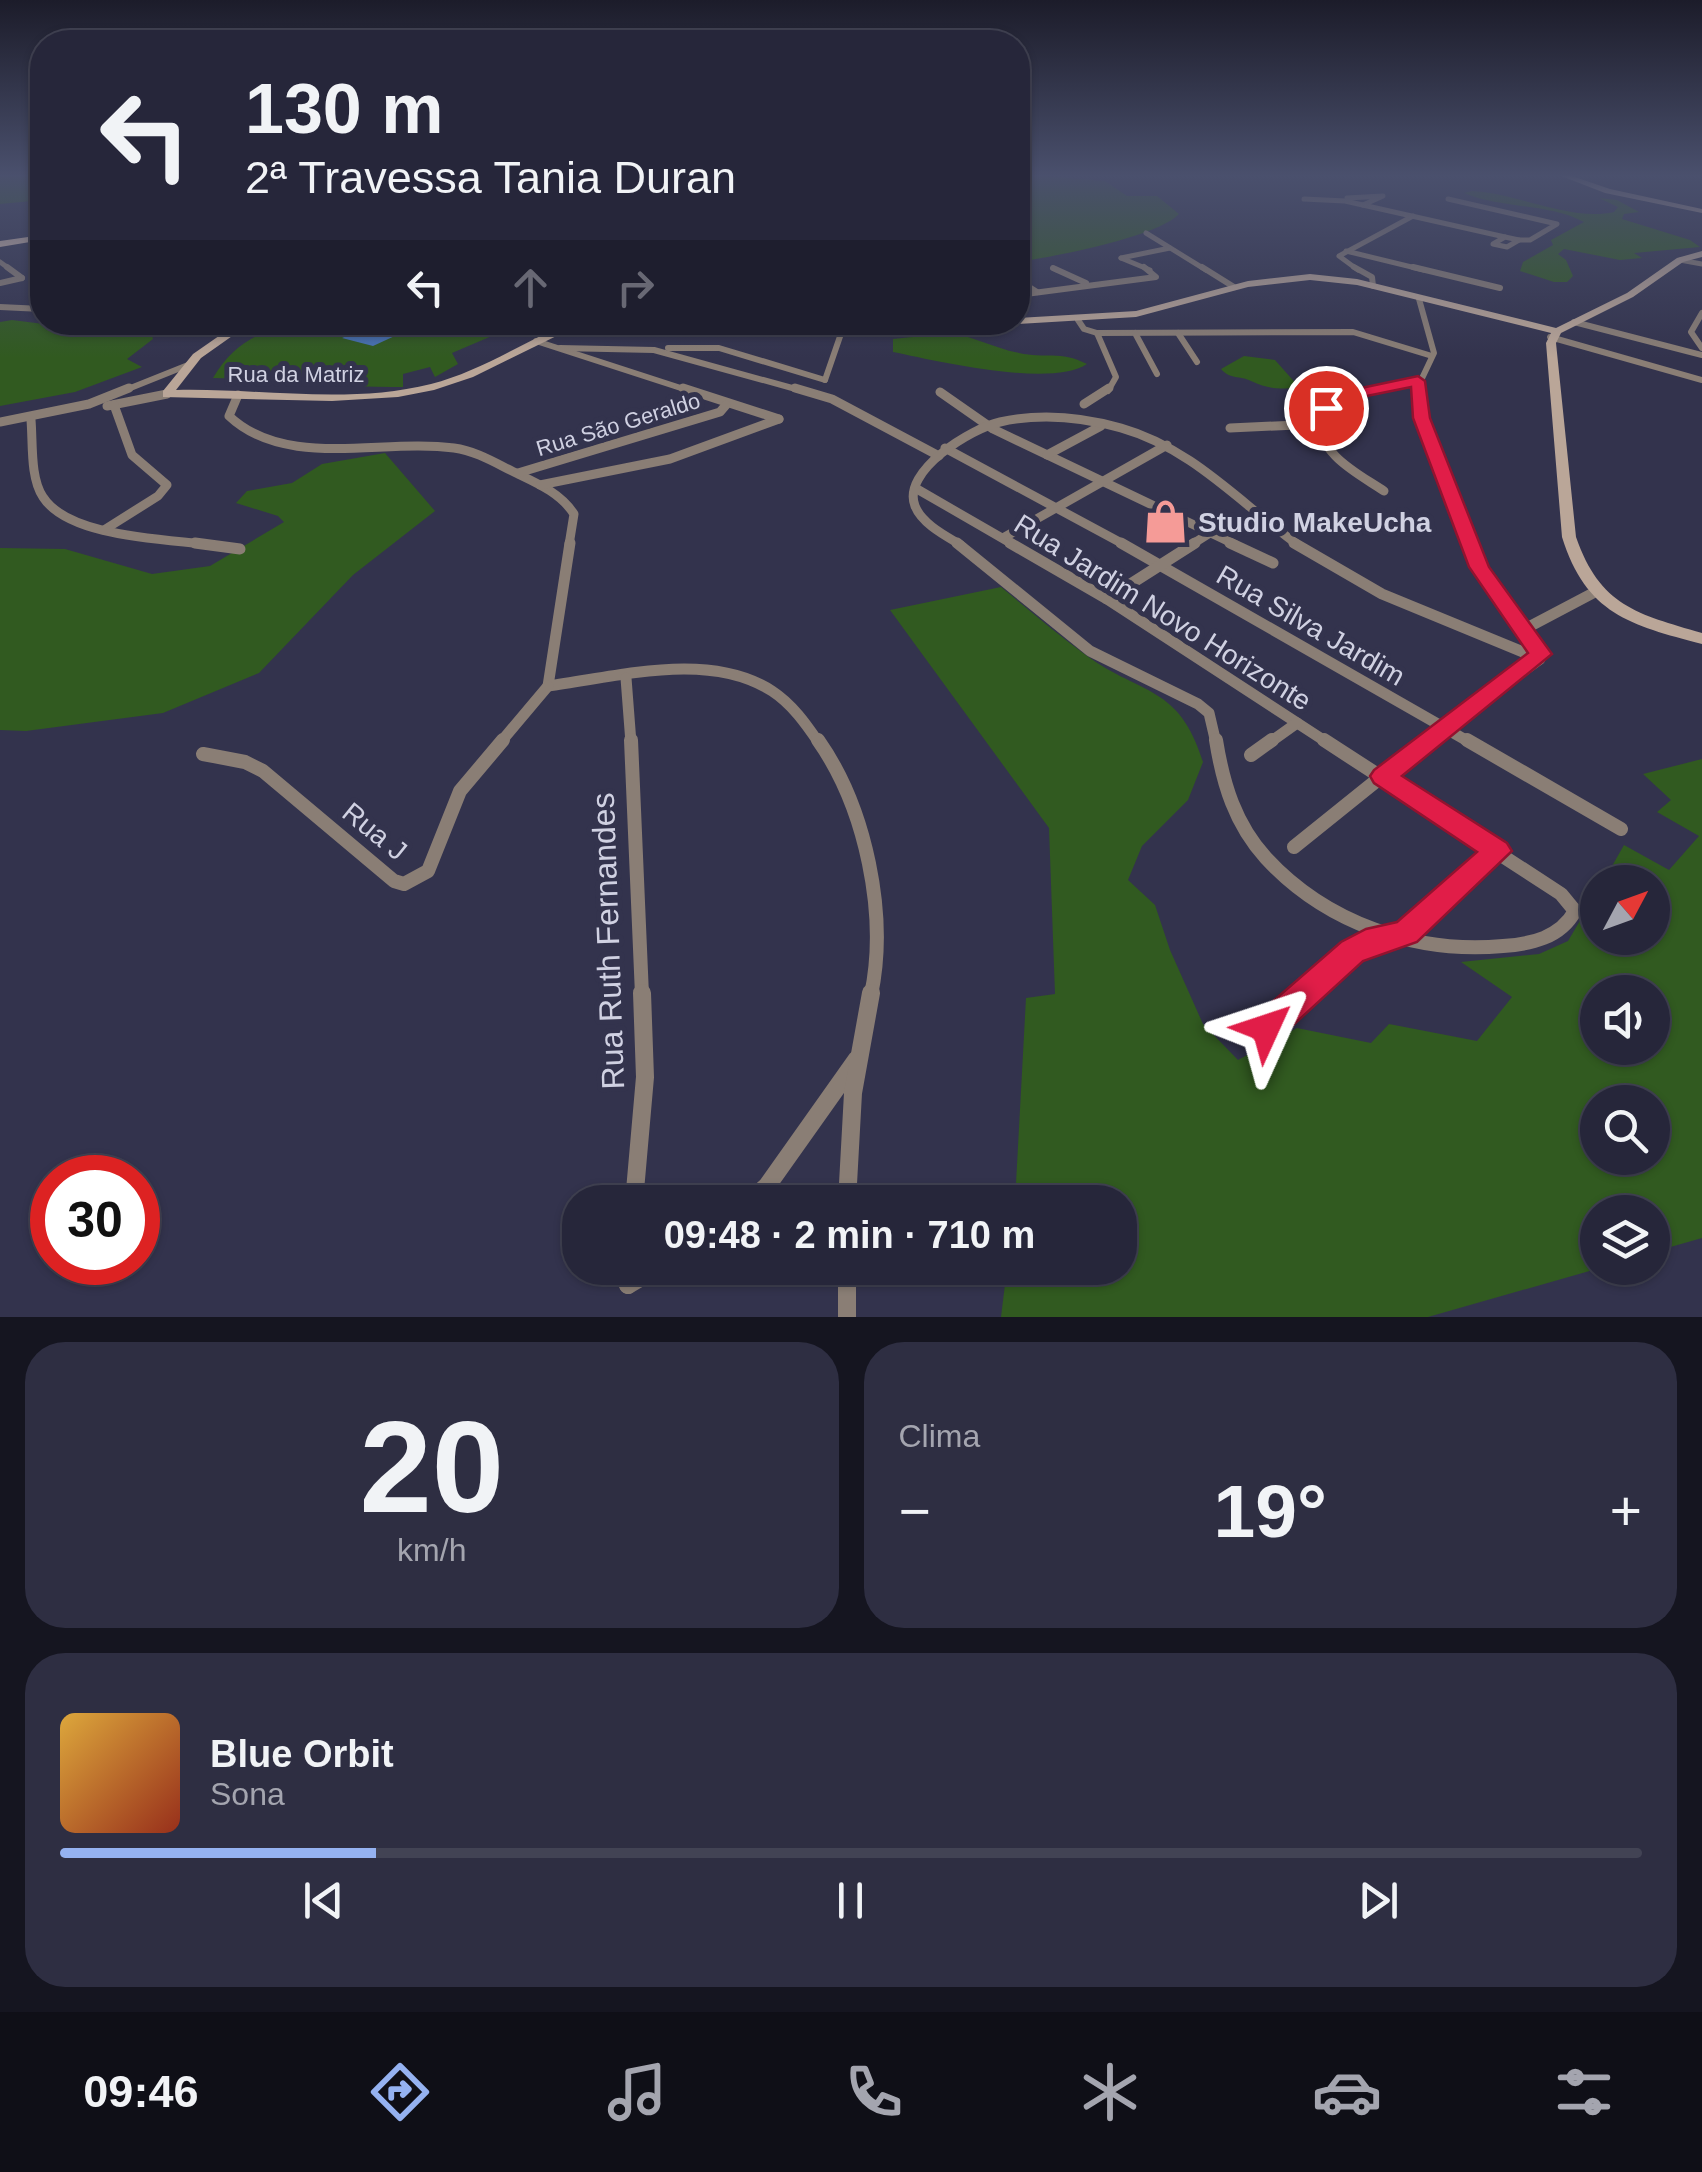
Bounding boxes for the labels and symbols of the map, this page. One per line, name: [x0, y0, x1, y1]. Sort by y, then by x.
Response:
street label: Rua da Matriz: [228, 362, 364, 387]
pin: [1284, 366, 1369, 451]
street label: Rua São Geraldo: [533, 388, 703, 461]
shop icon: Studio MakeUcha: [1141, 498, 1189, 546]
place label: Studio MakeUcha: [1198, 507, 1432, 538]
street label: Rua Jardim Novo Horizonte: [1009, 508, 1317, 717]
street label: Rua Silva Jardim: [1211, 559, 1410, 692]
street label: Rua Ruth Fernandes: [585, 792, 631, 1090]
street label: Rua J: [337, 796, 413, 866]
north arrow: [1580, 865, 1670, 955]
position arrow: [1214, 976, 1318, 1080]
speed limit sign: 30: [30, 1155, 160, 1285]

